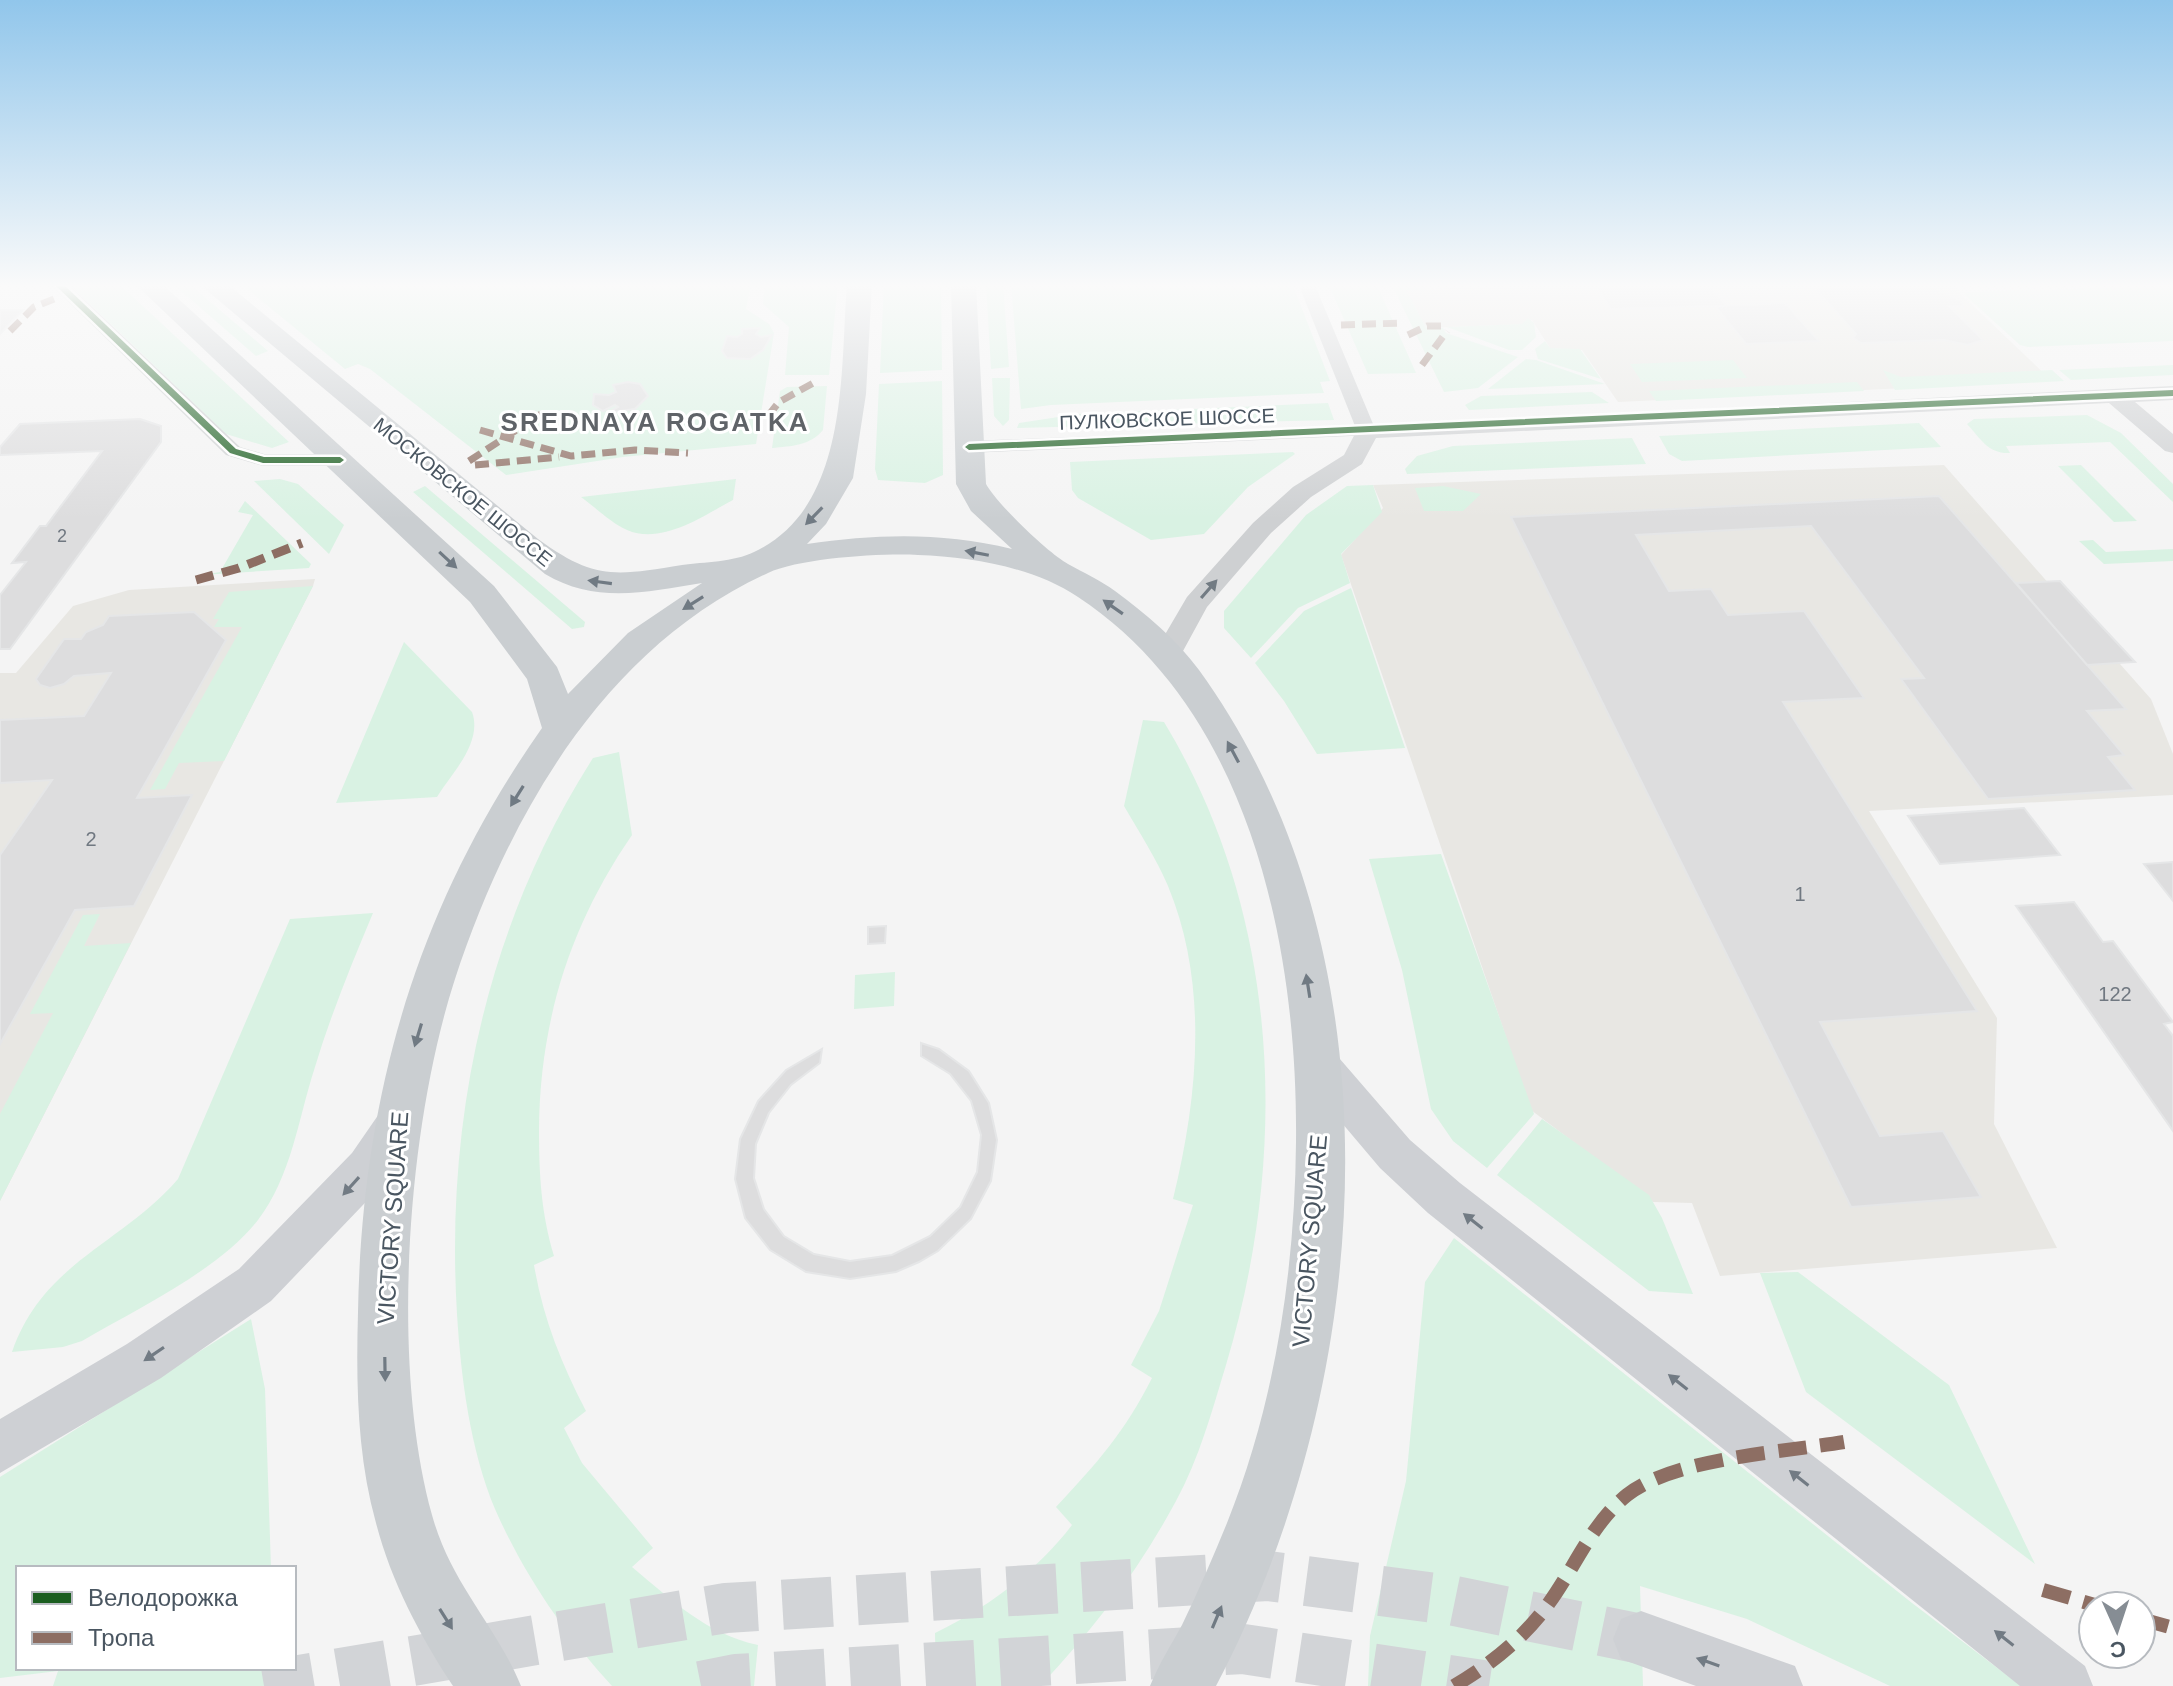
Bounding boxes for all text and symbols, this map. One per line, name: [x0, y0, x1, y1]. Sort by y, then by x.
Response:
street label: ПУЛКОВСКОЕ ШОССЕ: [1059, 404, 1275, 434]
district label: SREDNAYA ROGATKA: [501, 407, 809, 437]
street label: МОСКОВСКОЕ ШОССЕ: [370, 413, 556, 571]
one-way arrow: [806, 506, 824, 525]
house number: 2: [57, 526, 67, 546]
one-way arrow: [964, 546, 989, 558]
one-way arrow: [438, 551, 457, 569]
one-way arrow: [587, 575, 612, 588]
one-way arrow: [1200, 580, 1217, 600]
one-way arrow: [683, 596, 704, 611]
one-way arrow: [1103, 600, 1124, 615]
one-way arrow: [1226, 740, 1239, 763]
one-way arrow: [509, 785, 524, 806]
house number: 2: [85, 828, 97, 850]
house number: 1: [1794, 883, 1806, 905]
one-way arrow: [1301, 974, 1313, 999]
house number: 122: [2098, 983, 2132, 1005]
one-way arrow: [411, 1024, 424, 1048]
street label: VICTORY SQUARE: [372, 1111, 413, 1325]
street label: VICTORY SQUARE: [1287, 1133, 1332, 1348]
one-way arrow: [343, 1177, 361, 1196]
one-way arrow: [1463, 1213, 1483, 1230]
one-way arrow: [144, 1346, 165, 1361]
one-way arrow: [379, 1357, 391, 1382]
one-way arrow: [1668, 1374, 1688, 1390]
one-way arrow: [1789, 1470, 1809, 1486]
legend: [16, 1566, 296, 1670]
text: Велодорожка: [88, 1584, 239, 1611]
north arrow: [2077, 1590, 2157, 1670]
one-way arrow: [1210, 1605, 1223, 1629]
one-way arrow: [439, 1608, 453, 1630]
text: Тропа: [88, 1624, 155, 1651]
one-way arrow: [1994, 1630, 2014, 1647]
text: С: [2109, 1637, 2127, 1662]
one-way arrow: [1696, 1655, 1720, 1668]

